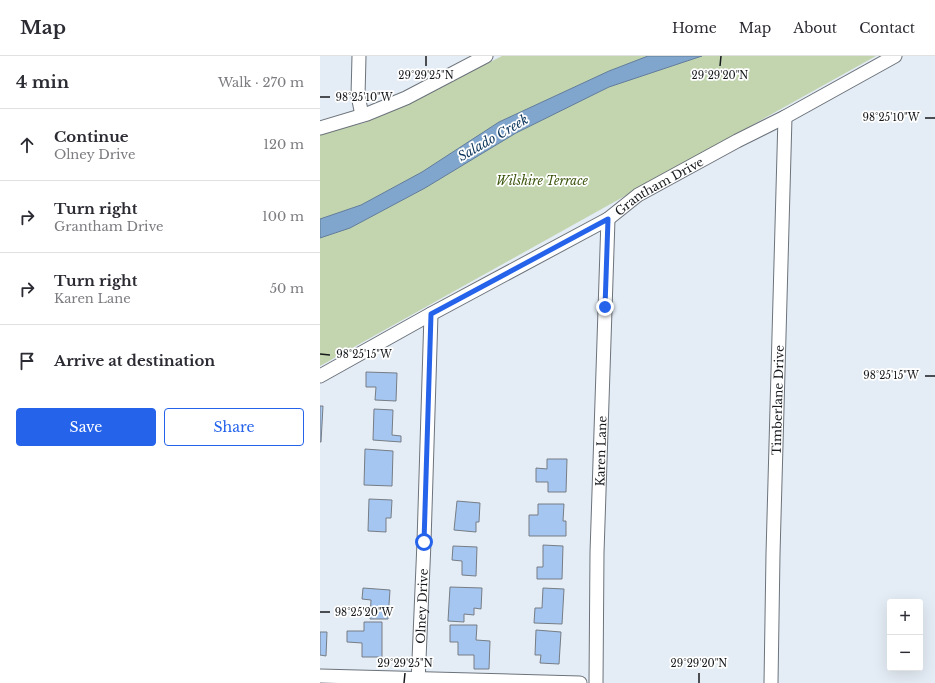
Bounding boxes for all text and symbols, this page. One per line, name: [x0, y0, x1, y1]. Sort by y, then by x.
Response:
text: Map: [20, 16, 66, 39]
text: Home: [672, 19, 717, 37]
text: Map: [739, 19, 771, 37]
text: About: [793, 19, 837, 37]
text: Contact: [859, 19, 915, 37]
text: 29°29'25"N: [398, 69, 454, 82]
text: 29°29'20"N: [692, 69, 748, 82]
text: 4 min: [16, 72, 69, 93]
text: Walk · 270 m: [218, 74, 304, 91]
text: 98°25'10"W: [336, 91, 393, 104]
water label: Salado Creek: [455, 111, 532, 165]
text: 98°25'10"W: [863, 111, 920, 124]
text: Continue: [54, 127, 129, 146]
icon: ahead: [16, 134, 38, 156]
text: 120 m: [263, 136, 304, 153]
text: Olney Drive: [54, 146, 135, 163]
street label: Grantham Drive: [611, 153, 706, 218]
park label: Wilshire Terrace: [496, 173, 588, 188]
text: Turn right: [54, 199, 137, 218]
icon: right: [16, 206, 38, 228]
text: 100 m: [262, 208, 304, 225]
text: Grantham Drive: [54, 218, 164, 235]
text: Turn right: [54, 271, 137, 290]
icon: right: [16, 278, 38, 300]
text: 50 m: [270, 280, 304, 297]
text: Karen Lane: [54, 290, 131, 307]
route end: [596, 298, 614, 316]
street label: Timberlane Drive: [768, 345, 786, 455]
text: 98°25'15"W: [336, 348, 392, 361]
icon: arrive: [16, 350, 38, 372]
text: Arrive at destination: [54, 351, 215, 370]
text: 98°25'15"W: [863, 369, 919, 382]
button: Save: [16, 408, 156, 446]
button: Share: [164, 408, 304, 446]
street label: Karen Lane: [592, 415, 609, 487]
route start: [415, 533, 433, 551]
street label: Olney Drive: [412, 568, 430, 644]
map controls: [887, 599, 923, 671]
button: +: [887, 599, 923, 635]
text: 98°25'20"W: [335, 606, 394, 619]
button: −: [887, 635, 923, 671]
text: 29°29'25"N: [377, 657, 433, 670]
text: 29°29'20"N: [671, 657, 727, 670]

